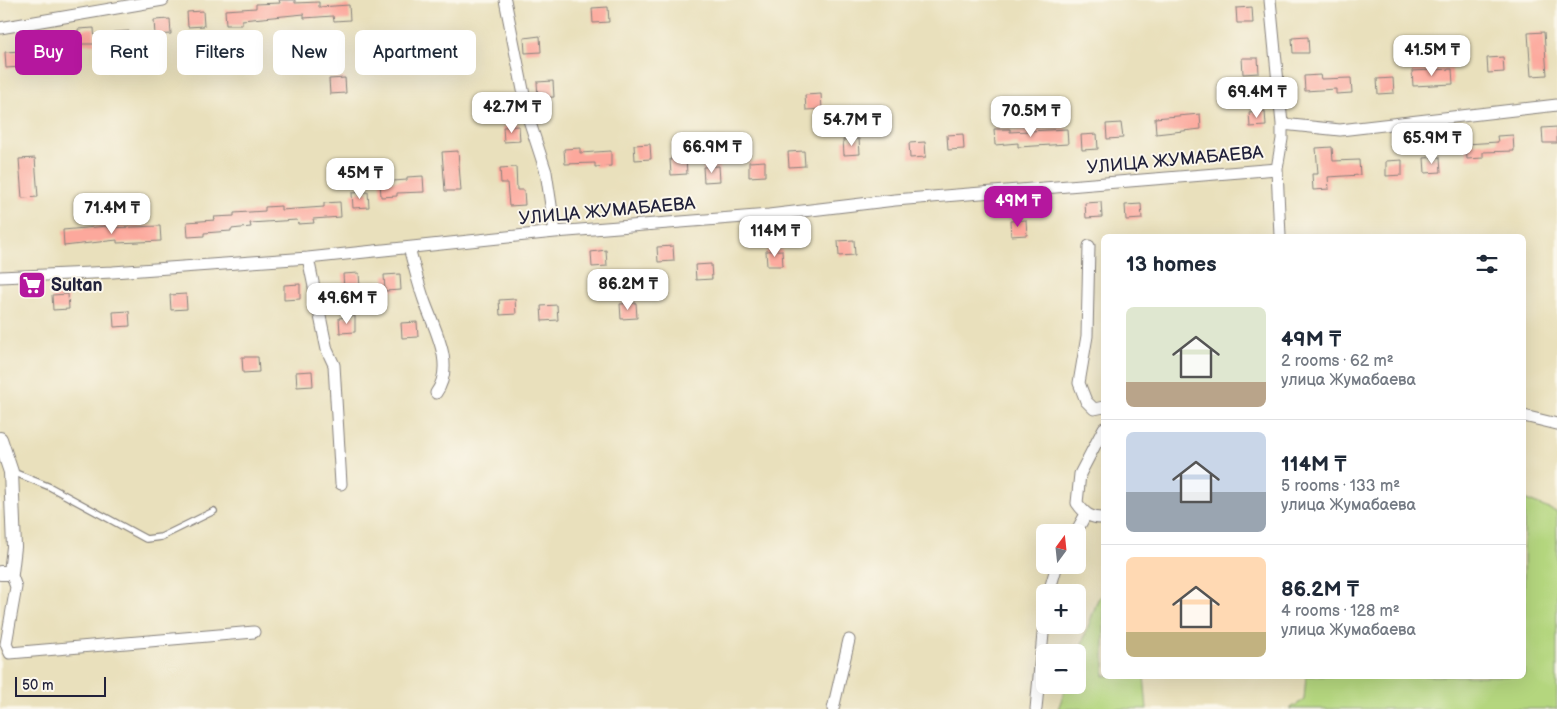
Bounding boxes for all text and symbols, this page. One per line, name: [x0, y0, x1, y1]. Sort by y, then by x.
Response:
chip: Buy: [15, 30, 82, 75]
chip: Rent: [92, 30, 167, 75]
chip: Filters: [177, 30, 263, 75]
chip: New: [273, 30, 345, 75]
chip: Apartment: [355, 30, 476, 75]
pin: 41.5M ₸: [1386, 34, 1478, 77]
text: 41.5M ₸: [1404, 41, 1460, 60]
pin: 69.4M ₸: [1211, 76, 1303, 119]
text: 69.4M ₸: [1228, 83, 1286, 102]
pin: 42.7M ₸: [466, 92, 558, 134]
pin: 70.5M ₸: [985, 96, 1077, 138]
text: 42.7M ₸: [483, 98, 541, 117]
text: 70.5M ₸: [1002, 102, 1060, 121]
pin: 54.7M ₸: [806, 104, 898, 147]
text: 54.7M ₸: [823, 111, 881, 130]
pin: 65.9M ₸: [1386, 122, 1478, 165]
text: 65.9M ₸: [1403, 129, 1461, 148]
pin: 66.9M ₸: [666, 132, 758, 174]
text: 66.9M ₸: [682, 138, 742, 157]
street label: УЛИЦА ЖУМАБАЕВА: [1086, 142, 1264, 178]
pin: 45M ₸: [325, 158, 395, 200]
text: 45M ₸: [337, 164, 383, 183]
pin: 49M ₸: [983, 186, 1053, 228]
pin: 71.4M ₸: [66, 192, 158, 235]
text: 49M ₸: [995, 192, 1041, 211]
street label: УЛИЦА ЖУМАБАЕВА: [518, 193, 696, 229]
text: 71.4M ₸: [84, 199, 140, 218]
pin: 114M ₸: [734, 216, 816, 258]
text: 114M ₸: [750, 222, 800, 241]
icon: filters: [1473, 250, 1501, 278]
text: 13 homes: [1126, 252, 1217, 277]
pin: 86.2M ₸: [582, 268, 674, 311]
supermarket icon: Sultan: [17, 270, 47, 300]
place label: Sultan: [51, 275, 103, 296]
text: 86.2M ₸: [598, 275, 658, 294]
pin: 49.6M ₸: [301, 282, 393, 325]
text: 49.6M ₸: [318, 289, 376, 308]
icon: home: [1166, 327, 1226, 387]
text: 49M ₸: [1281, 327, 1341, 352]
text: 2 rooms · 62 m²: [1281, 352, 1394, 371]
text: улица Жумабаева: [1281, 371, 1416, 390]
icon: home: [1166, 452, 1226, 512]
text: 114M ₸: [1281, 452, 1346, 477]
text: 5 rooms · 133 m²: [1281, 477, 1400, 496]
text: улица Жумабаева: [1281, 496, 1416, 515]
north arrow: [1036, 524, 1086, 574]
map controls: [1036, 524, 1086, 694]
icon: home: [1166, 577, 1226, 637]
text: 86.2M ₸: [1281, 577, 1359, 602]
button: +: [1036, 584, 1086, 634]
text: 4 rooms · 128 m²: [1281, 602, 1400, 621]
text: улица Жумабаева: [1281, 621, 1416, 640]
button: −: [1036, 644, 1086, 694]
scale bar: [15, 674, 106, 697]
text: 50 m: [22, 677, 54, 694]

